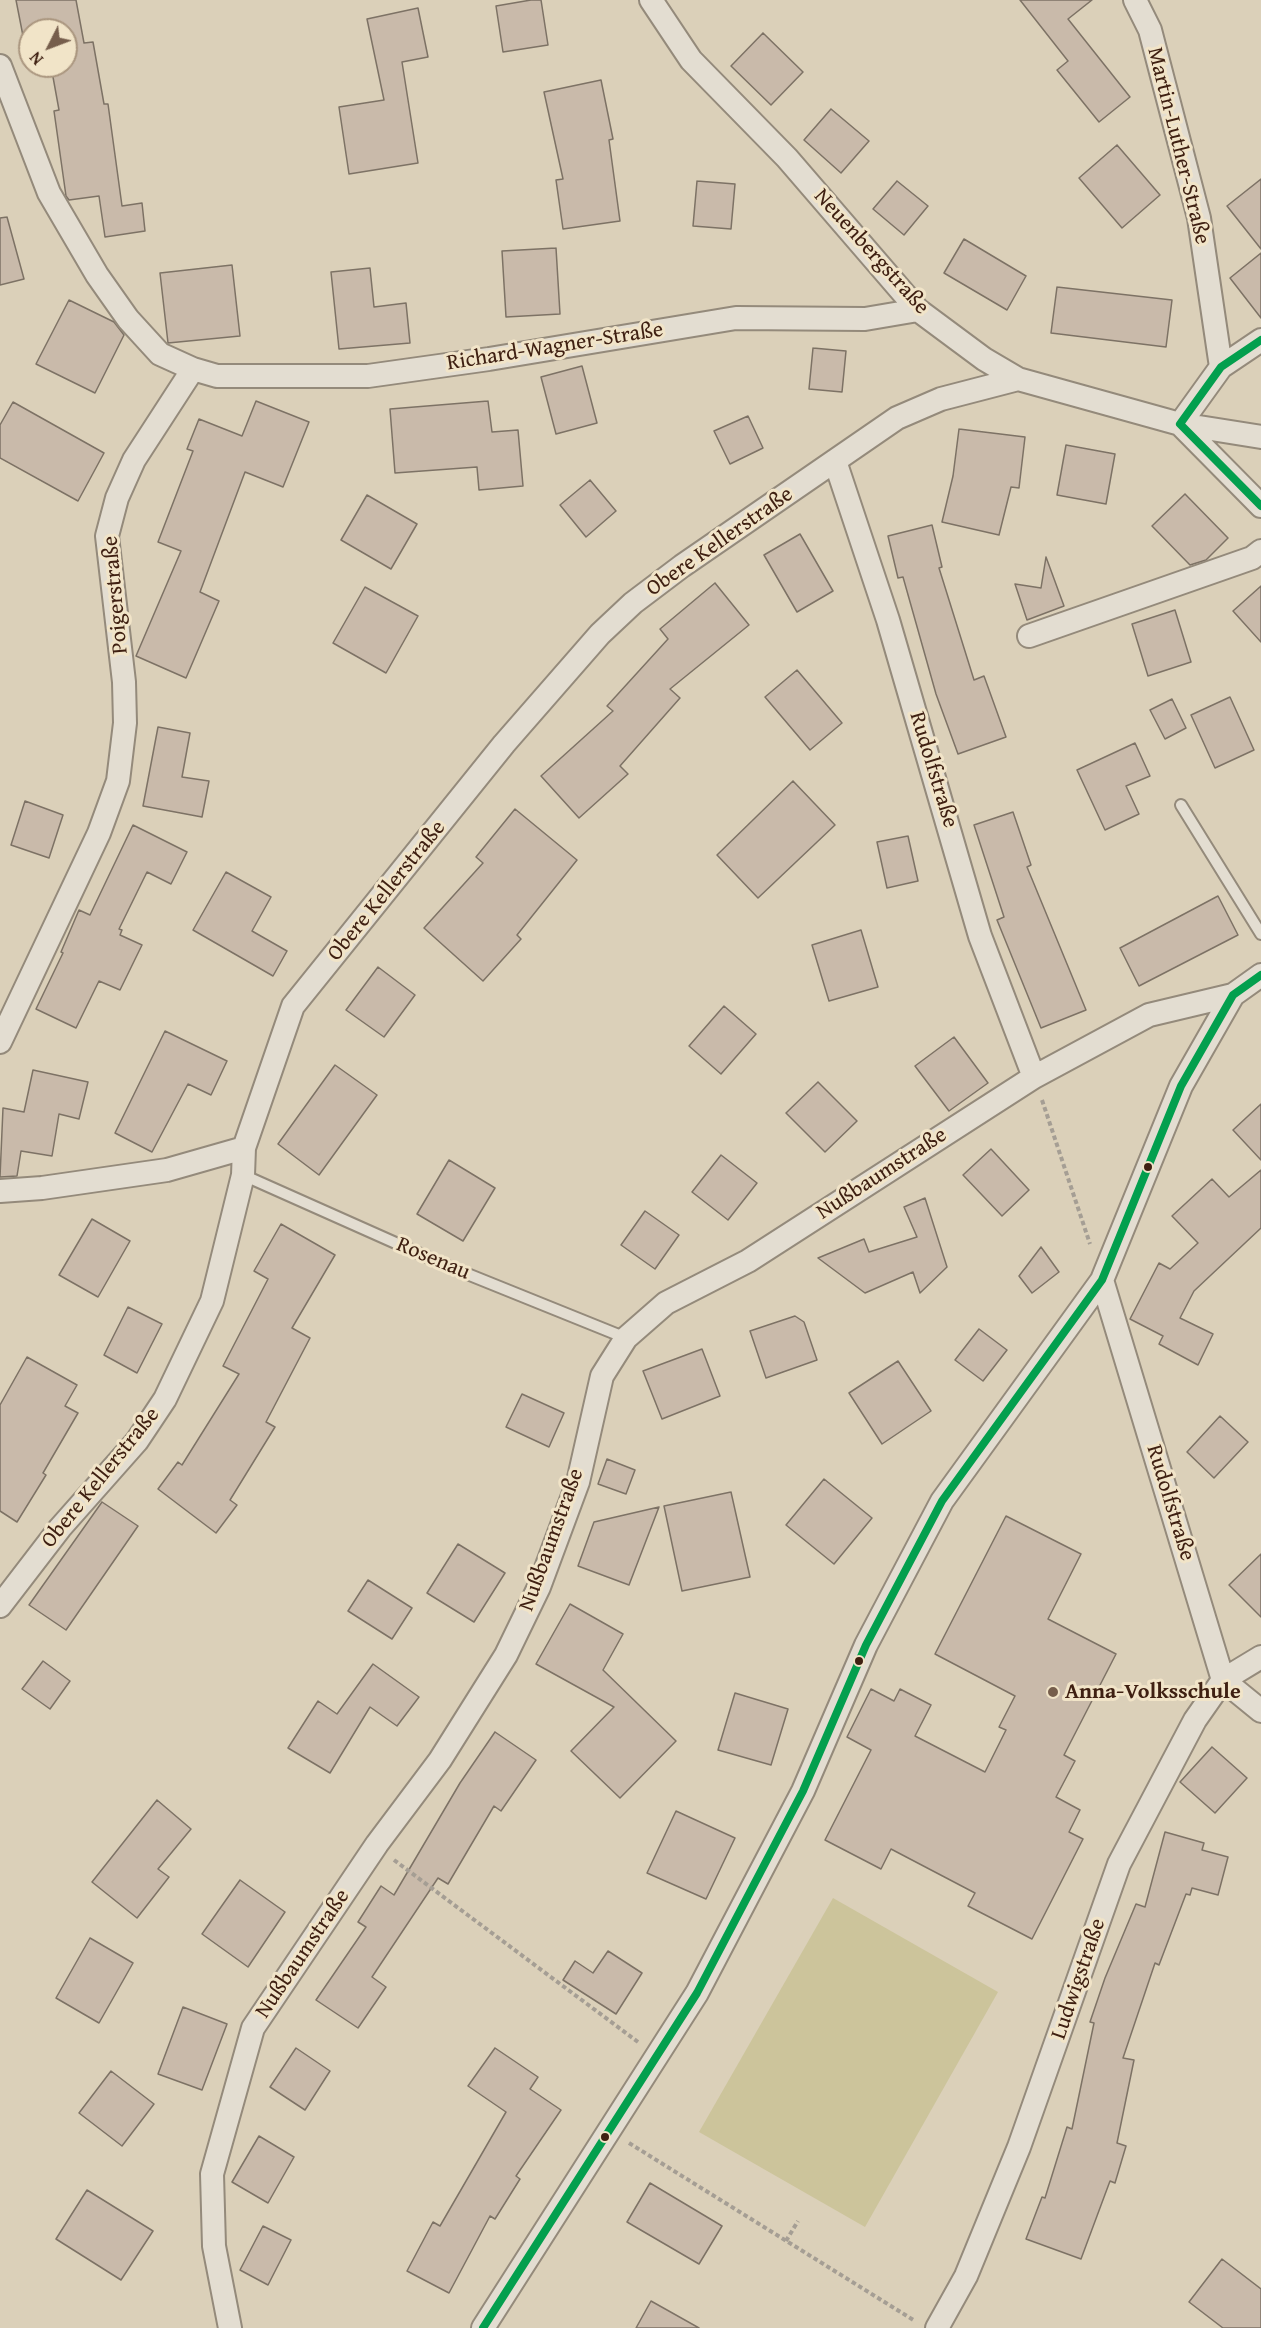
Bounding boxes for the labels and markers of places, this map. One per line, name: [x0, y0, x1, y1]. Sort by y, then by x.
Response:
unlabelled marker: [1142, 1161, 1154, 1173]
unlabelled marker: [853, 1655, 865, 1667]
place label: Anna-Volksschule: [1065, 1679, 1241, 1705]
marker: Anna-Volksschule: [1046, 1685, 1060, 1699]
unlabelled marker: [599, 2131, 611, 2143]

